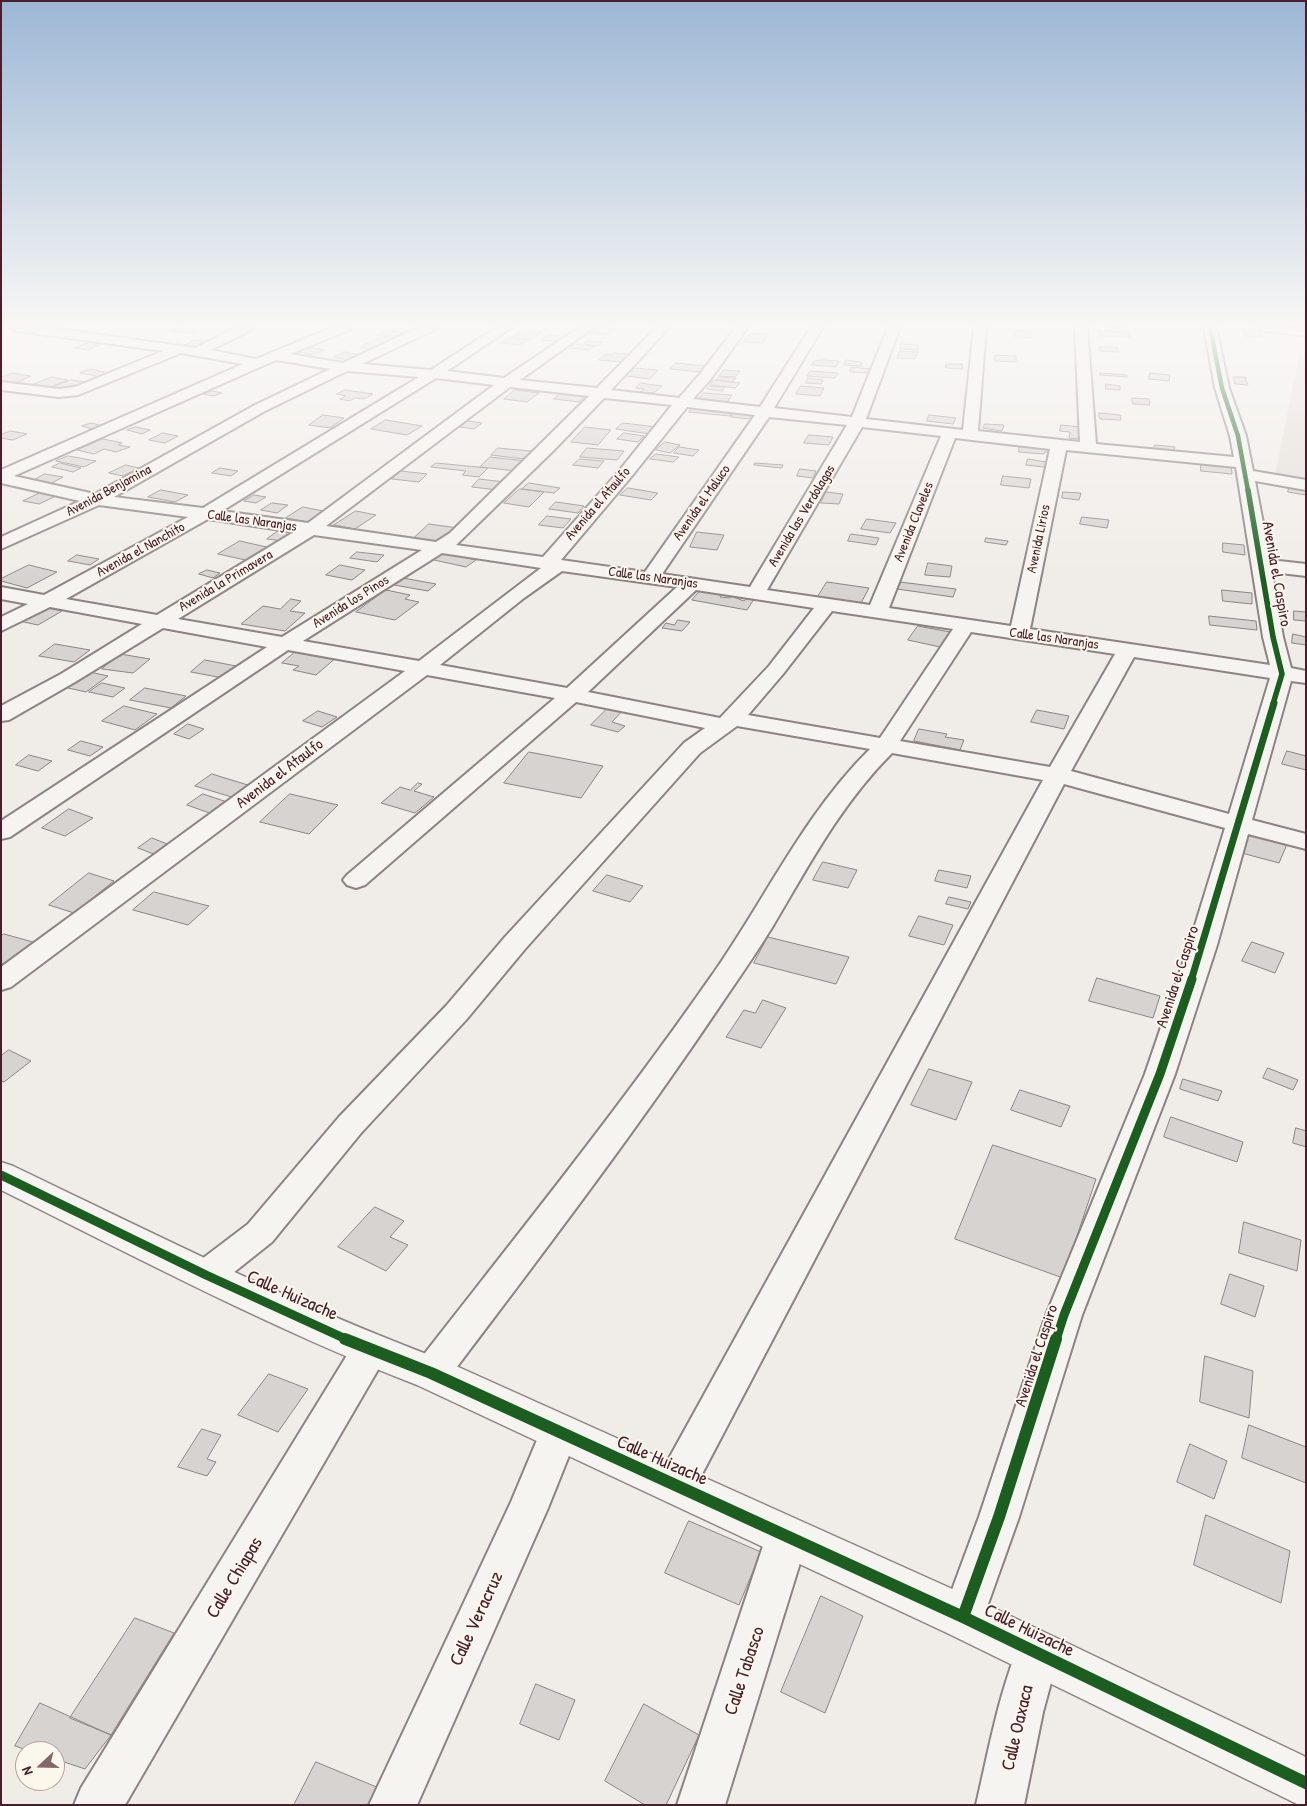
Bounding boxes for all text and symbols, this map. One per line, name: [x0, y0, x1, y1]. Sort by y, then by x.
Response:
street label: Avenida Benjamina: [64, 462, 154, 520]
street label: Avenida el Maluco: [670, 462, 734, 544]
street label: Avenida las Verdolagas: [765, 462, 839, 570]
street label: Avenida el Ataulfo: [562, 464, 634, 544]
street label: Avenida Claveles: [890, 480, 938, 564]
street label: Avenida Lirios: [1024, 503, 1054, 575]
street label: Calle las Naranjas: [206, 506, 298, 536]
street label: Avenida el Nanchito: [94, 519, 188, 581]
street label: Avenida el Caspiro: [1257, 520, 1295, 628]
street label: Avenida la Primavera: [176, 546, 276, 616]
street label: Calle las Naranjas: [607, 563, 699, 593]
street label: Avenida los Pinos: [310, 572, 392, 632]
street label: Calle las Naranjas: [1008, 624, 1100, 654]
street label: Avenida el Ataulfo: [233, 735, 327, 813]
street label: Avenida el Caspiro: [1152, 924, 1204, 1030]
street label: Calle Huizache: [243, 1266, 341, 1326]
street label: Avenida el Caspiro: [1011, 1303, 1063, 1409]
street label: Calle Huizache: [613, 1431, 711, 1491]
street label: Calle Chiapas: [202, 1533, 268, 1623]
street label: Calle Veracruz: [445, 1568, 509, 1670]
street label: Calle Huizache: [980, 1599, 1078, 1663]
street label: Calle Tabasco: [720, 1624, 770, 1718]
street label: Calle Oaxaca: [997, 1683, 1039, 1773]
north arrow: [15, 1741, 65, 1791]
text: N: [16, 1764, 37, 1778]

